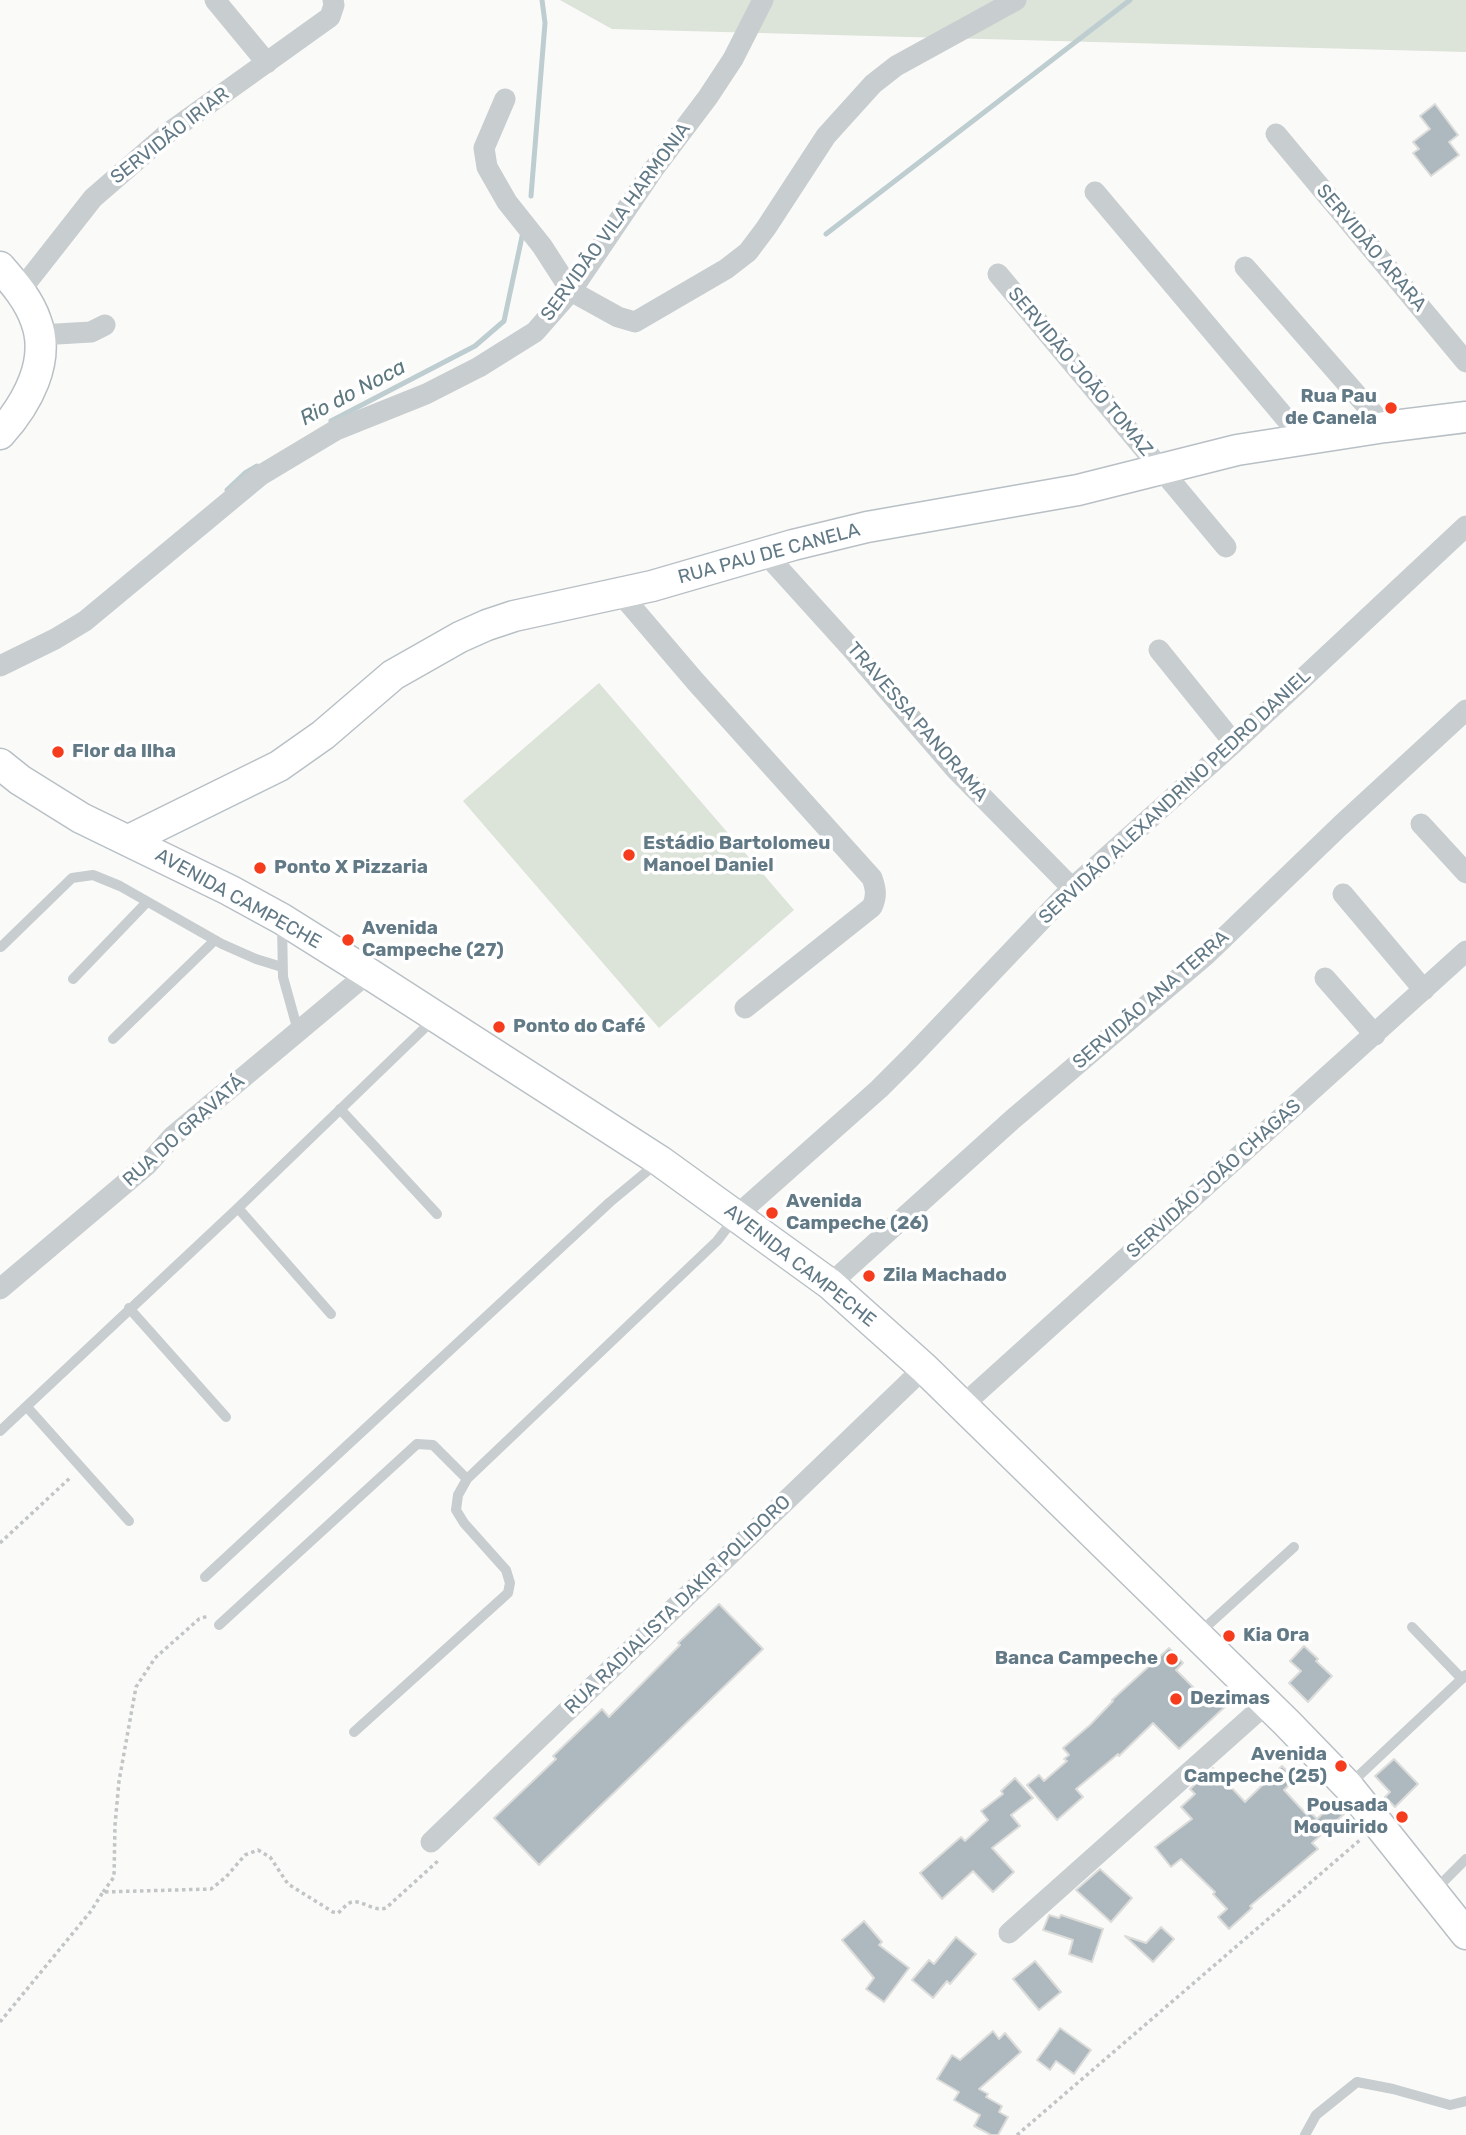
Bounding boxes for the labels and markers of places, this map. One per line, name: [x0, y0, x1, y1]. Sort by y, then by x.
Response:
place label: Rua Pau de Canela: [1285, 386, 1377, 430]
marker: Rua Pau de Canela: [1383, 400, 1399, 416]
place label: Flor da Ilha: [72, 741, 176, 763]
marker: Flor da Ilha: [50, 744, 66, 760]
place label: Estádio Bartolomeu Manoel Daniel: [643, 833, 830, 877]
marker: Estádio Bartolomeu Manoel Daniel: [621, 847, 637, 863]
place label: Ponto X Pizzaria: [274, 857, 428, 879]
marker: Ponto X Pizzaria: [252, 860, 268, 876]
place label: Avenida Campeche (27): [362, 918, 504, 962]
marker: Avenida Campeche (27): [340, 932, 356, 948]
place label: Ponto do Café: [513, 1016, 646, 1038]
marker: Ponto do Café: [491, 1019, 507, 1035]
place label: Avenida Campeche (26): [786, 1191, 929, 1235]
marker: Avenida Campeche (26): [764, 1205, 780, 1221]
place label: Zila Machado: [883, 1265, 1007, 1287]
marker: Zila Machado: [861, 1268, 877, 1284]
place label: Kia Ora: [1243, 1625, 1309, 1647]
marker: Kia Ora: [1221, 1628, 1237, 1644]
place label: Banca Campeche: [995, 1648, 1158, 1670]
marker: Banca Campeche: [1164, 1651, 1180, 1667]
place label: Dezimas: [1190, 1688, 1270, 1710]
marker: Dezimas: [1168, 1691, 1184, 1707]
place label: Avenida Campeche (25): [1184, 1744, 1327, 1788]
marker: Avenida Campeche (25): [1333, 1758, 1349, 1774]
place label: Pousada Moquirido: [1293, 1795, 1388, 1839]
marker: Pousada Moquirido: [1394, 1809, 1410, 1825]

